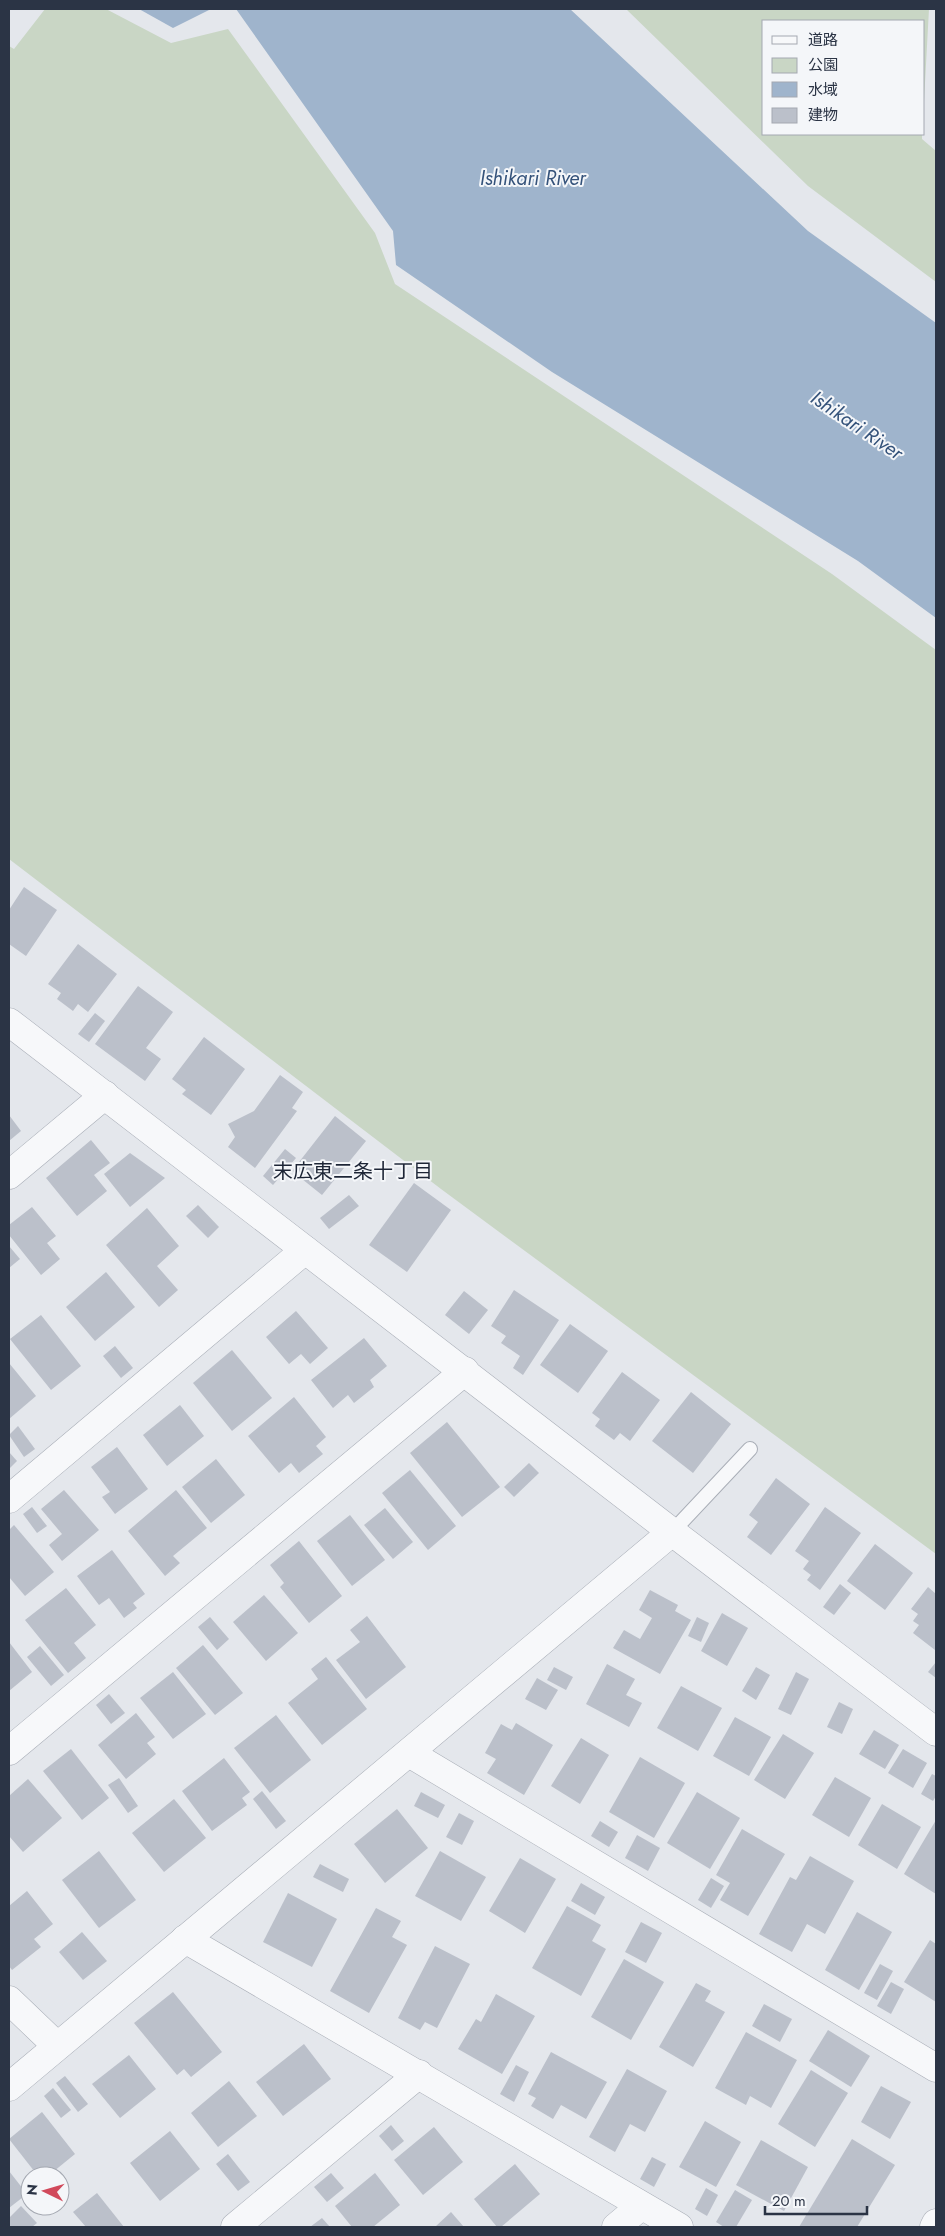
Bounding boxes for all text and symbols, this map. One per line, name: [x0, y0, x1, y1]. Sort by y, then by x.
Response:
legend: [762, 20, 925, 135]
text: 道路: [808, 29, 838, 51]
text: 公園: [808, 54, 838, 76]
text: 水域: [808, 79, 838, 101]
text: 建物: [808, 104, 838, 126]
water label: Ishikari River: [480, 164, 587, 193]
water label: Ishikari River: [805, 384, 910, 468]
district label: 末広東二条十丁目: [273, 1157, 433, 1186]
north arrow: [20, 2166, 70, 2216]
text: N: [22, 2183, 42, 2196]
scale bar: [765, 2184, 868, 2216]
text: 20 m: [772, 2190, 806, 2212]

